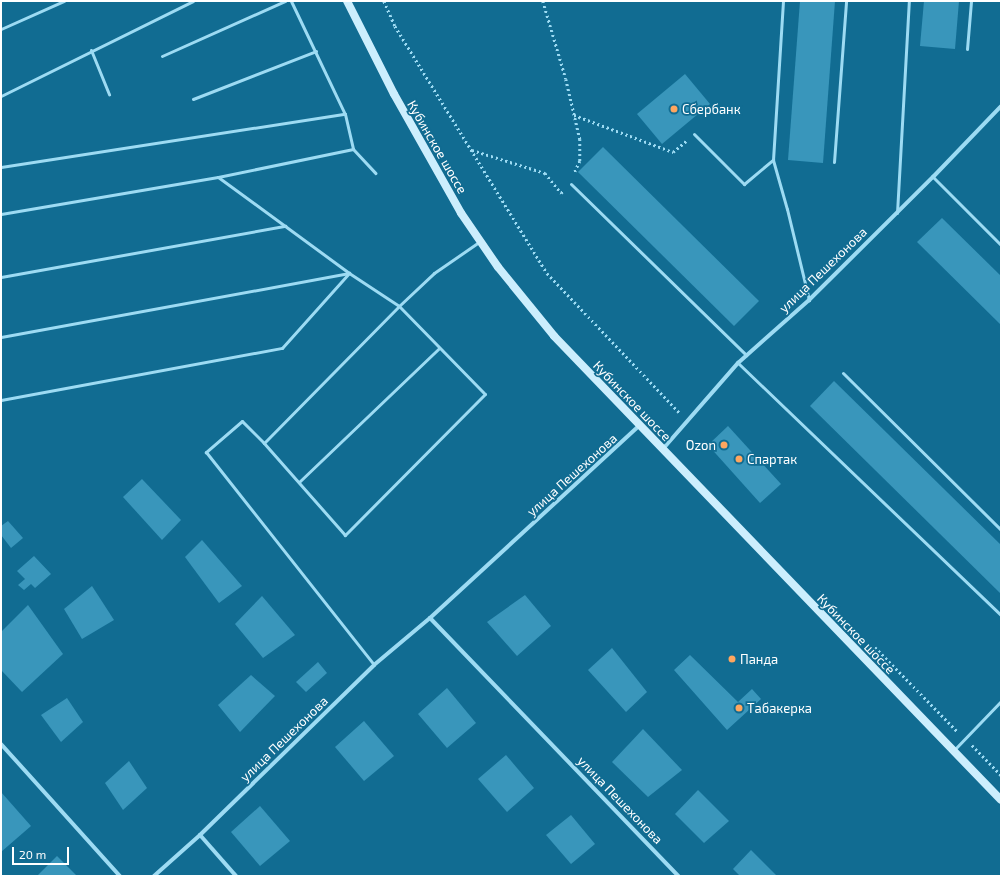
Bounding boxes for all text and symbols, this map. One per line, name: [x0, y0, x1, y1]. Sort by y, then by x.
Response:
street label: Кубинское шоссе: [404, 97, 470, 197]
place label: Сбербанк: [682, 101, 741, 117]
marker: Сбербанк: [669, 104, 679, 114]
street label: улица Пешехонова: [776, 224, 870, 316]
street label: Кубинское шоссе: [590, 358, 674, 444]
street label: улица Пешехонова: [524, 430, 620, 520]
place label: Ozon: [686, 437, 716, 453]
marker: Ozon: [719, 440, 729, 450]
place label: Спартак: [747, 451, 797, 467]
marker: Спартак: [734, 454, 744, 464]
street label: Кубинское шоссе: [814, 591, 898, 677]
place label: Панда: [740, 651, 778, 667]
marker: Панда: [727, 654, 737, 664]
street label: улица Пешехонова: [237, 693, 331, 785]
place label: Табакерка: [747, 700, 812, 716]
marker: Табакерка: [734, 703, 744, 713]
street label: улица Пешехонова: [574, 753, 666, 847]
scale bar: [14, 839, 71, 865]
text: 20 m: [19, 847, 46, 861]

